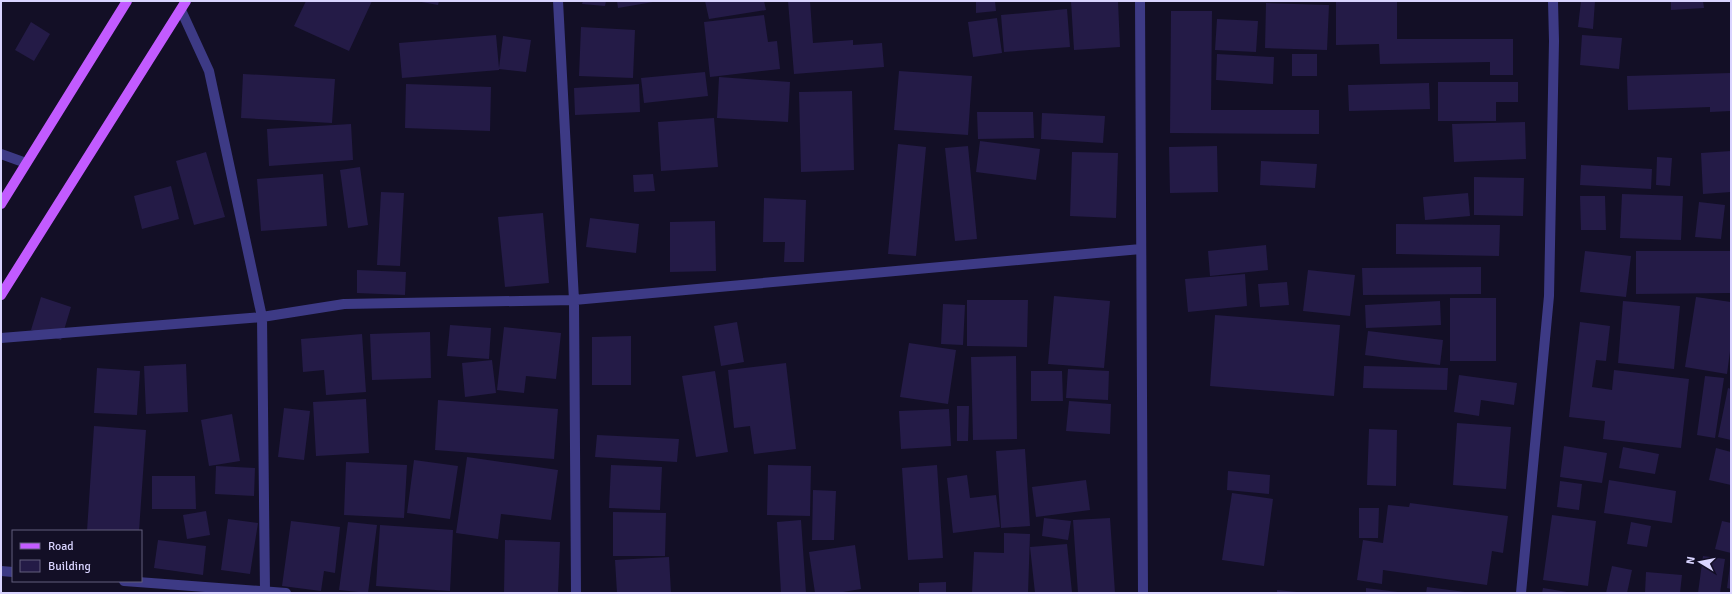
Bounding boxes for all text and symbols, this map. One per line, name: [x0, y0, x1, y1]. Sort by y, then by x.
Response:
legend: [12, 530, 142, 582]
text: Road: [48, 539, 74, 554]
north arrow: [1680, 542, 1720, 582]
text: N: [1684, 555, 1698, 565]
text: Building: [48, 559, 91, 574]

